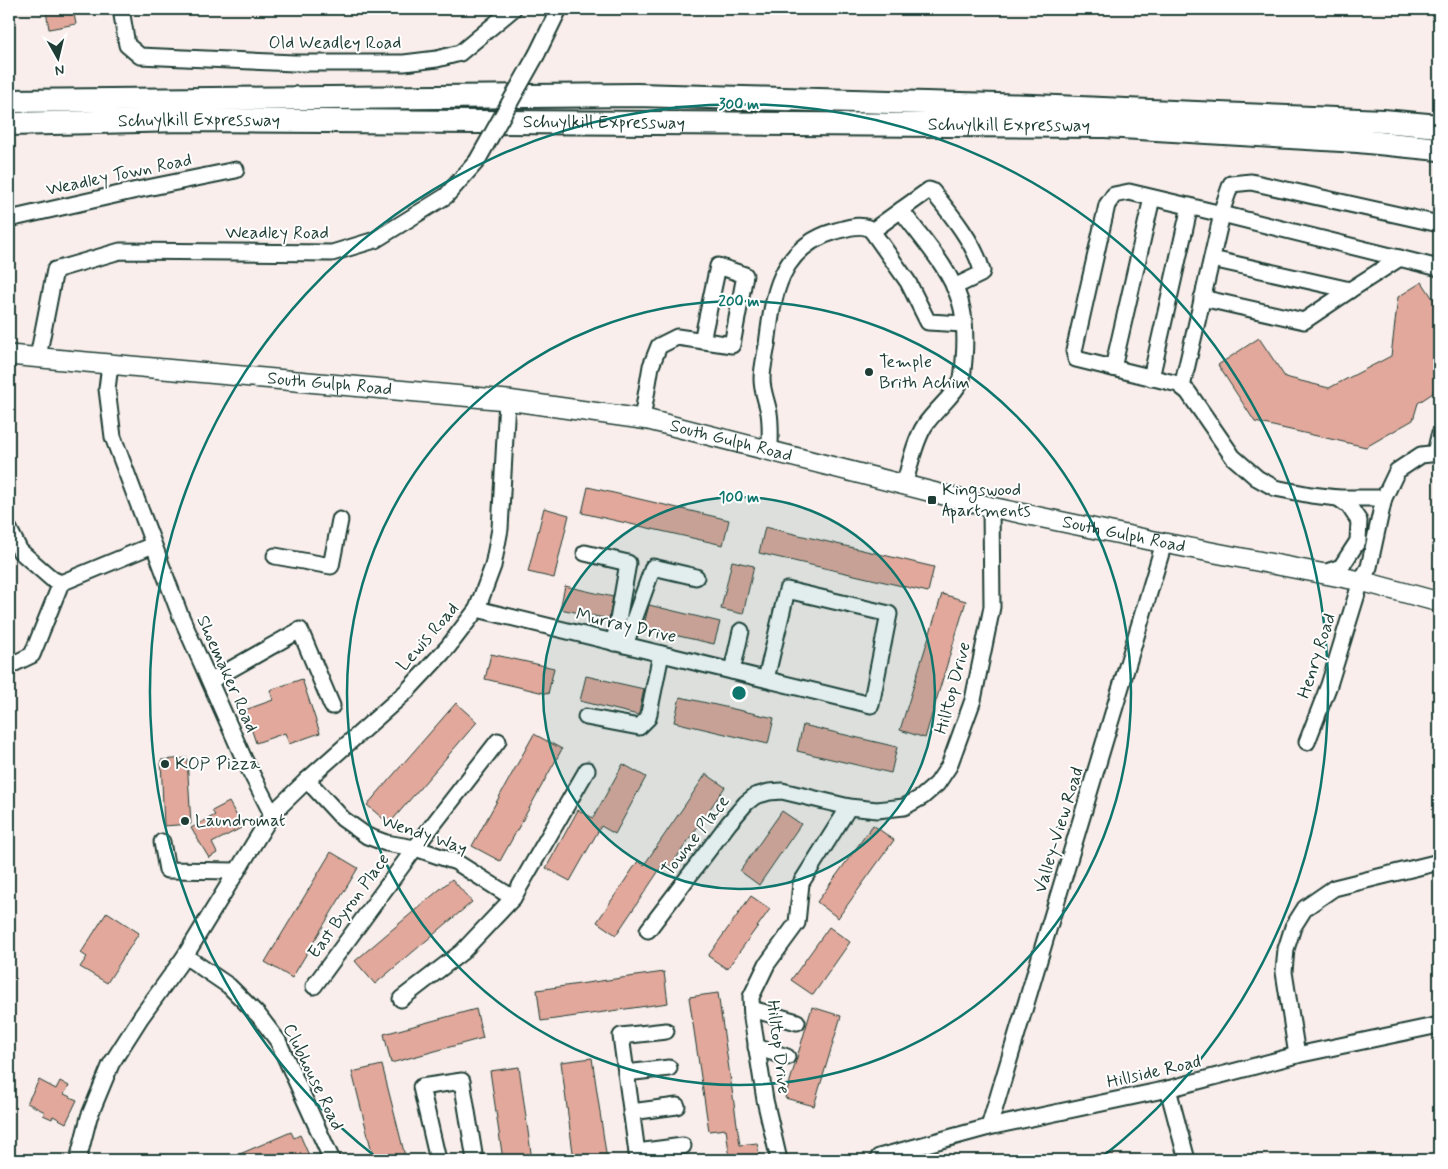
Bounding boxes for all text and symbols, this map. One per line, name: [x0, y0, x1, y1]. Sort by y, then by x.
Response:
street label: Old Weadley Road: [269, 31, 401, 55]
north arrow: [32, 32, 82, 82]
text: N: [54, 60, 66, 79]
text: 300 m: [719, 95, 759, 115]
street label: Schuylkill Expressway: [118, 108, 280, 133]
street label: Schuylkill Expressway: [523, 110, 685, 135]
street label: Schuylkill Expressway: [928, 113, 1090, 138]
street label: Weadley Town Road: [44, 148, 194, 202]
street label: Weadley Road: [225, 221, 329, 245]
text: 200 m: [719, 292, 760, 312]
place label: Temple Brith Achim: [879, 350, 970, 395]
street label: South Gulph Road: [266, 366, 393, 402]
marker: Temple Brith Achim: [863, 366, 875, 378]
street label: South Gulph Road: [667, 414, 795, 468]
place label: Kingswood Apartments: [942, 478, 1030, 524]
text: 100 m: [719, 488, 759, 508]
marker: Kingswood Apartments: [926, 494, 938, 506]
street label: South Gulph Road: [1060, 510, 1188, 559]
street label: Lewis Road: [392, 598, 464, 676]
street label: Murray Drive: [573, 603, 679, 649]
street label: Henry Road: [1292, 610, 1342, 702]
street label: Shoemaker Road: [190, 612, 264, 736]
street label: Hilltop Drive: [929, 639, 977, 737]
centre of rings: [730, 684, 748, 702]
place label: KOP Pizza: [175, 752, 260, 776]
marker: KOP Pizza: [159, 758, 171, 770]
street label: Valley-View Road: [1028, 764, 1090, 896]
street label: Towne Place: [657, 790, 735, 882]
place label: Laundromat: [195, 809, 286, 833]
street label: Wendy Way: [378, 809, 470, 861]
marker: Laundromat: [179, 815, 191, 827]
street label: East Byron Place: [303, 848, 395, 964]
street label: Hilltop Drive: [760, 999, 796, 1095]
street label: Clubhouse Road: [277, 1020, 349, 1134]
street label: Hillside Road: [1105, 1050, 1203, 1094]

